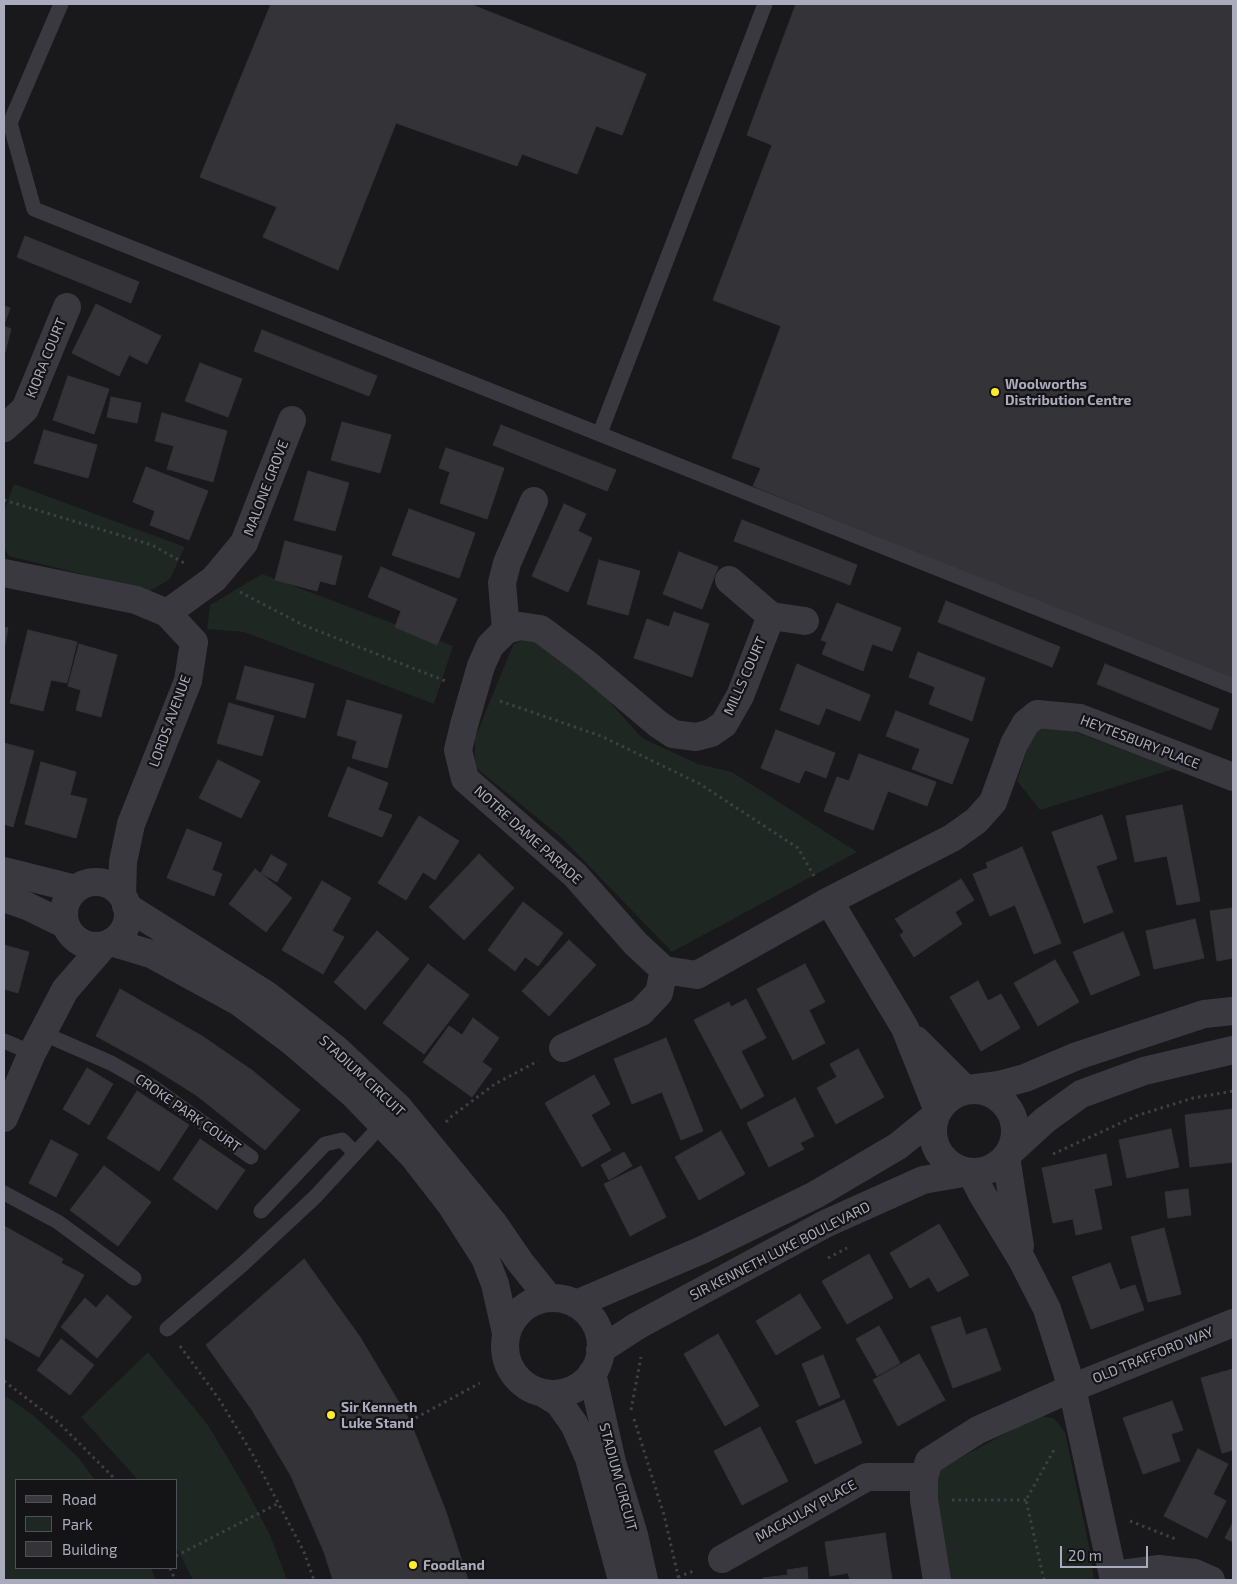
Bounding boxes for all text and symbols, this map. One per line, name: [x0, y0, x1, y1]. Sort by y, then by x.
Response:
street label: KIORA COURT: [22, 315, 70, 401]
place label: Woolworths Distribution Centre: [1005, 376, 1131, 408]
marker: Woolworths Distribution Centre: [989, 386, 1001, 398]
street label: MALONE GROVE: [240, 438, 292, 538]
street label: MILLS COURT: [720, 634, 770, 718]
street label: LORDS AVENUE: [146, 673, 194, 769]
street label: HEYTESBURY PLACE: [1078, 711, 1202, 773]
street label: NOTRE DAME PARADE: [471, 782, 585, 888]
street label: STADIUM CIRCUIT: [316, 1032, 408, 1120]
street label: CROKE PARK COURT: [132, 1070, 244, 1156]
street label: SIR KENNETH LUKE BOULEVARD: [687, 1198, 873, 1304]
street label: OLD TRAFFORD WAY: [1090, 1323, 1216, 1387]
place label: Sir Kenneth Luke Stand: [341, 1399, 417, 1431]
marker: Sir Kenneth Luke Stand: [325, 1409, 337, 1421]
street label: STADIUM CIRCUIT: [596, 1421, 640, 1533]
street label: MACAULAY PLACE: [752, 1476, 860, 1546]
legend: [15, 1479, 178, 1569]
text: Road: [62, 1490, 97, 1508]
text: Park: [62, 1515, 93, 1533]
scale bar: [1062, 1536, 1150, 1568]
text: Building: [62, 1540, 117, 1558]
text: 20 m: [1068, 1546, 1102, 1564]
place label: Foodland: [423, 1557, 485, 1573]
marker: Foodland: [407, 1559, 419, 1571]

